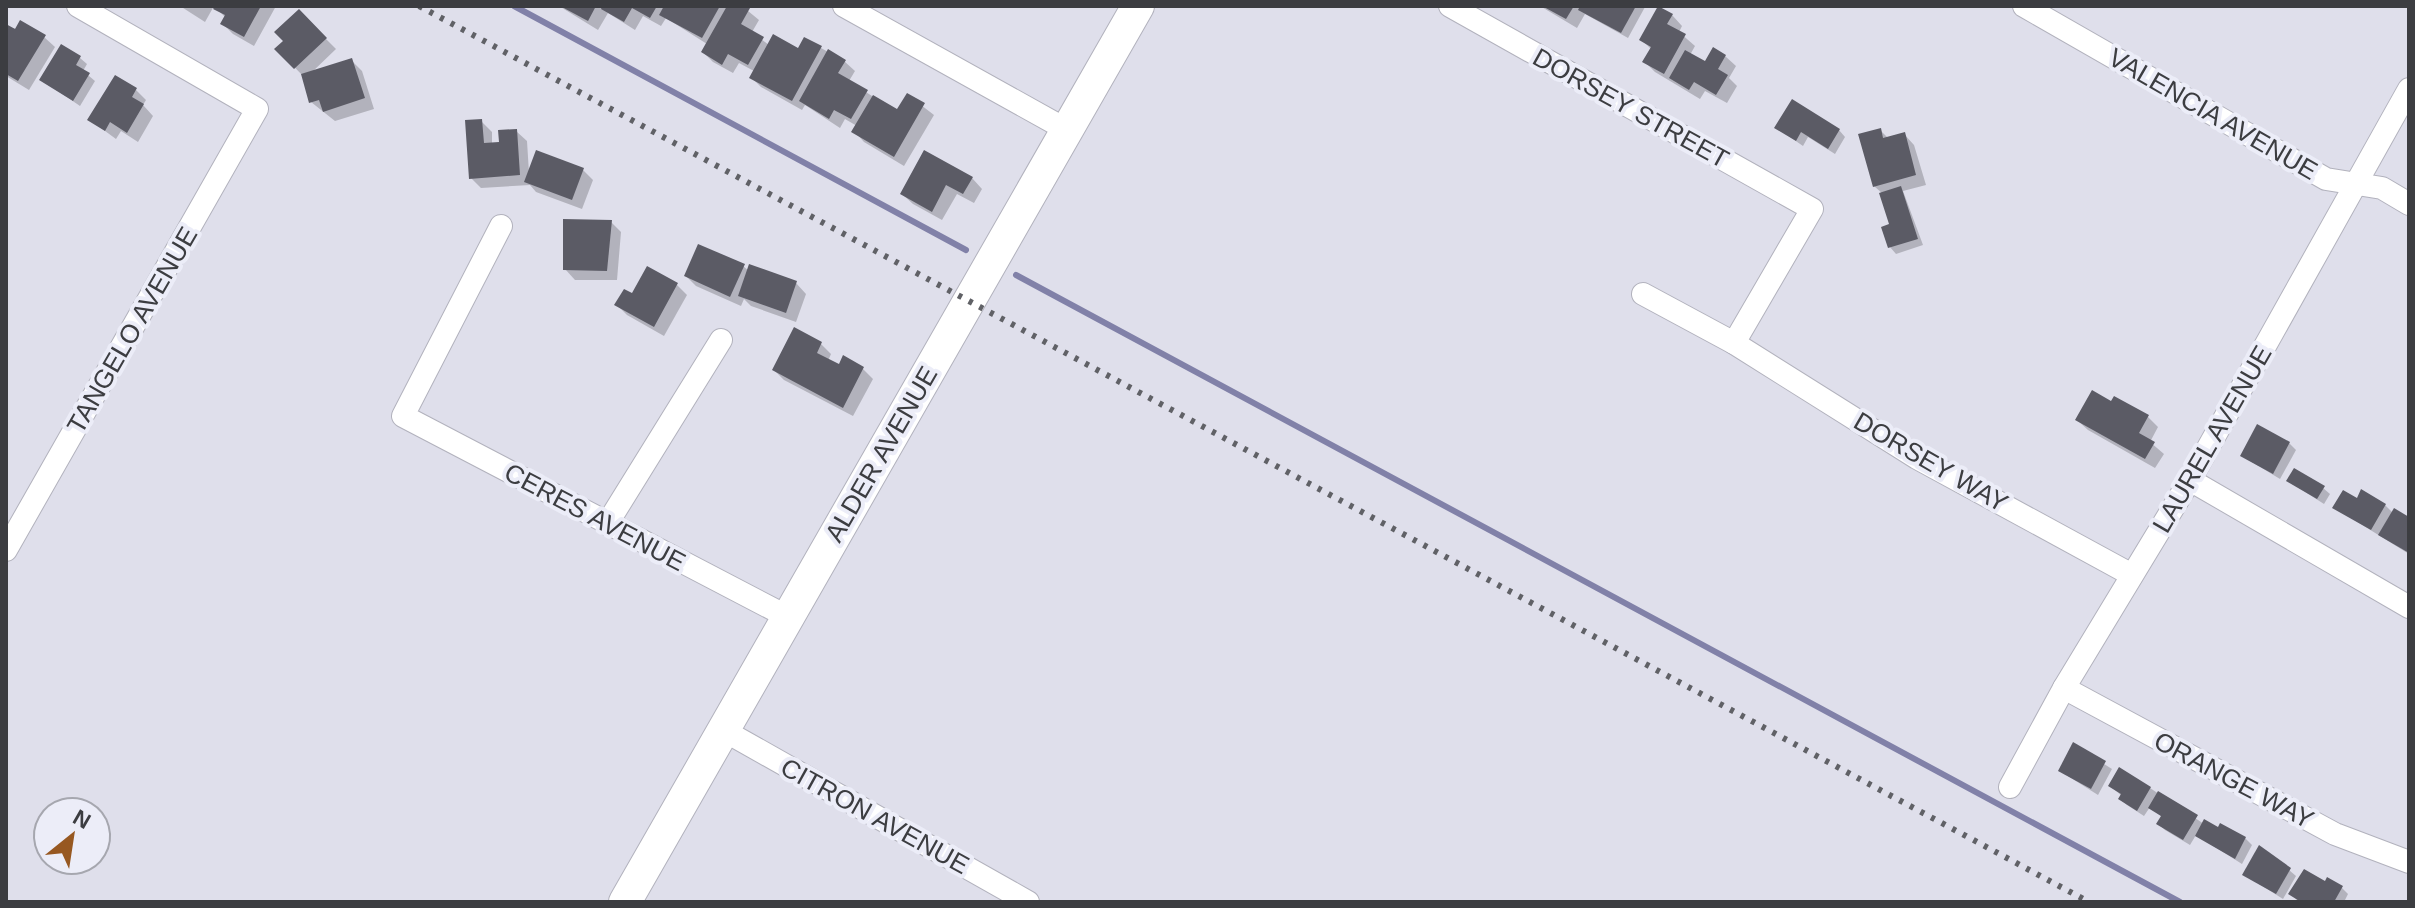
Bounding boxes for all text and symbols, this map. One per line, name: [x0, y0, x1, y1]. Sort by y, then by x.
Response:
street label: DORSEY STREET: [1528, 42, 1734, 174]
street label: VALENCIA AVENUE: [2103, 42, 2323, 186]
street label: TANGELO AVENUE: [61, 222, 203, 438]
street label: LAUREL AVENUE: [2146, 340, 2278, 538]
street label: ALDER AVENUE: [819, 361, 943, 547]
street label: DORSEY WAY: [1849, 406, 2013, 518]
street label: CERES AVENUE: [500, 457, 690, 577]
street label: ORANGE WAY: [2149, 725, 2319, 835]
street label: CITRON AVENUE: [776, 752, 974, 880]
north arrow: [32, 796, 112, 876]
text: N: [69, 804, 95, 834]

